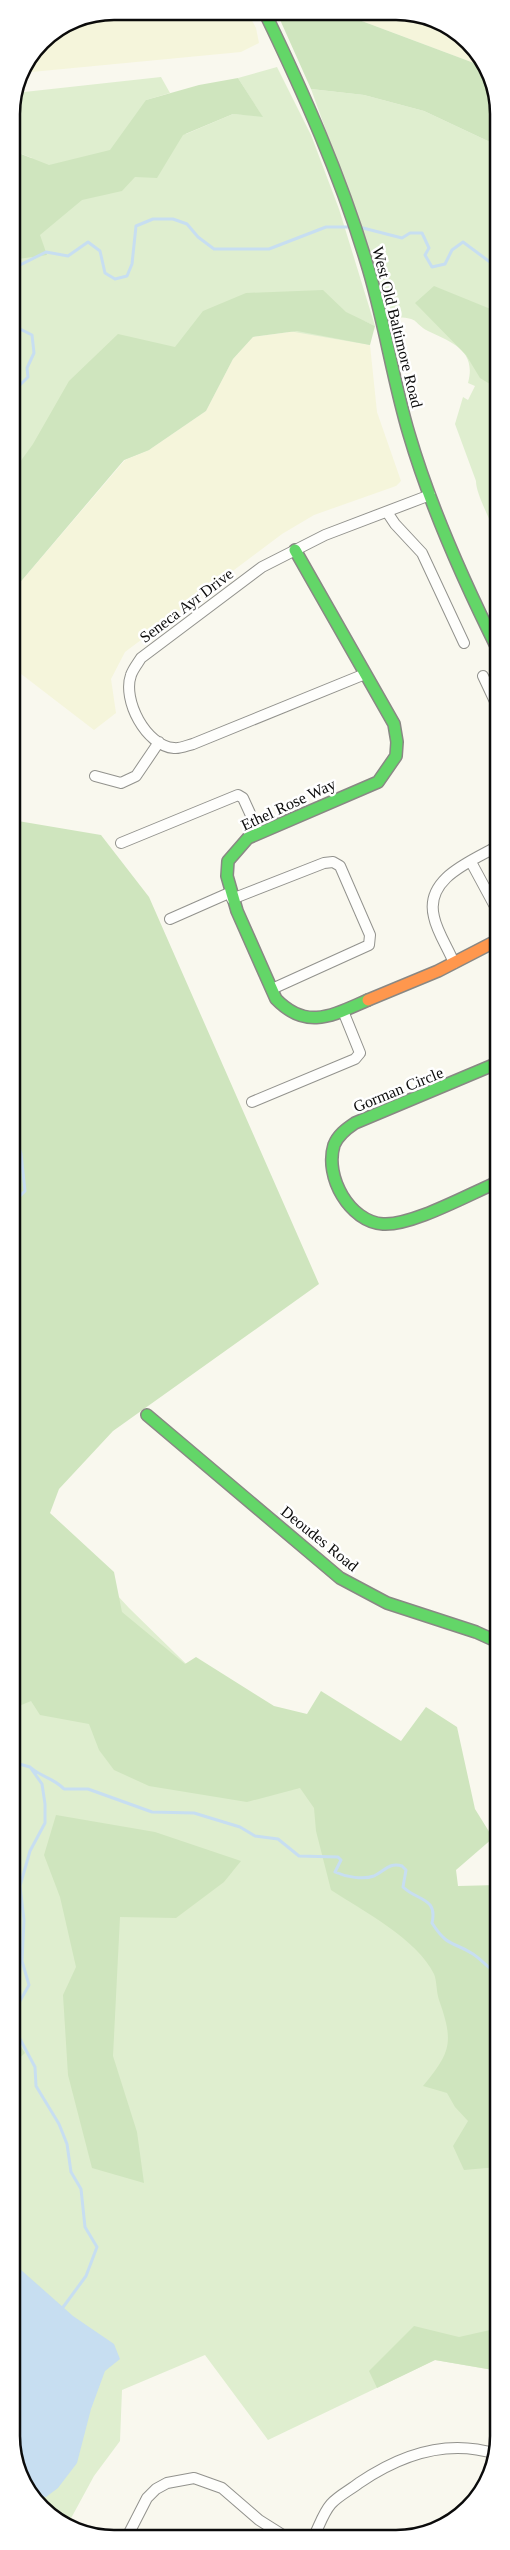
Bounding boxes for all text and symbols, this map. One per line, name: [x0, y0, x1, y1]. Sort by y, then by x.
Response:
street label: West Old Baltimore Road: [369, 245, 426, 409]
street label: Seneca Ayr Drive: [136, 565, 237, 647]
street label: Ethel Rose Way: [238, 775, 339, 835]
street label: Gorman Circle: [351, 1064, 446, 1115]
street label: Deoudes Road: [278, 1502, 361, 1574]

